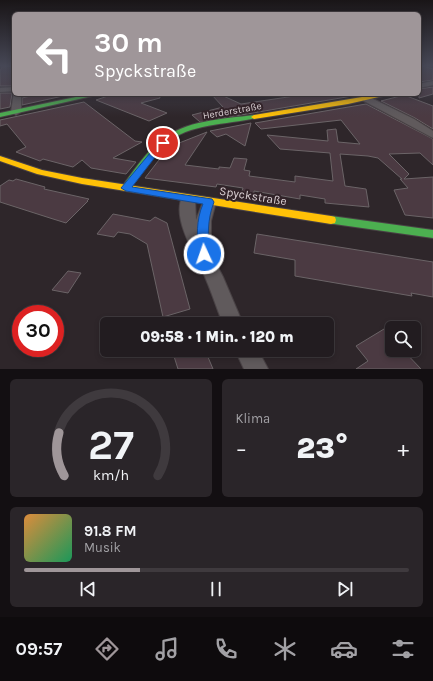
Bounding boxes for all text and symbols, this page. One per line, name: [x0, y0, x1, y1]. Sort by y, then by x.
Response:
text: 30 m: [94, 26, 163, 59]
icon: left: [28, 28, 80, 80]
text: Spyckstraße: [94, 60, 196, 82]
street label: Herderstraße: [202, 100, 263, 122]
pin: [146, 126, 180, 160]
icon: arrive: [152, 132, 174, 154]
street label: Spyckstraße: [218, 184, 288, 208]
position arrow: [183, 233, 225, 275]
speed limit sign: 30: [12, 305, 64, 357]
map controls: [385, 321, 421, 357]
button: search: [385, 321, 421, 357]
text: 09:58 · 1 Min. · 120 m: [140, 328, 294, 346]
text: Klima: [236, 411, 270, 426]
text: 27: [88, 421, 134, 469]
text: 23°: [296, 430, 348, 466]
text: −: [236, 436, 247, 462]
text: +: [397, 436, 409, 462]
text: km/h: [93, 467, 129, 484]
text: 91.8 FM: [84, 522, 137, 540]
text: Musik: [84, 540, 121, 555]
icon: previous: [77, 578, 99, 600]
icon: pause: [205, 578, 227, 600]
icon: next: [334, 578, 356, 600]
icon: directions: [93, 635, 121, 663]
icon: music: [153, 635, 181, 663]
icon: phone: [212, 635, 240, 663]
icon: climate: [271, 635, 299, 663]
icon: car: [330, 635, 358, 663]
icon: filters: [389, 635, 417, 663]
text: 09:57: [16, 638, 62, 660]

